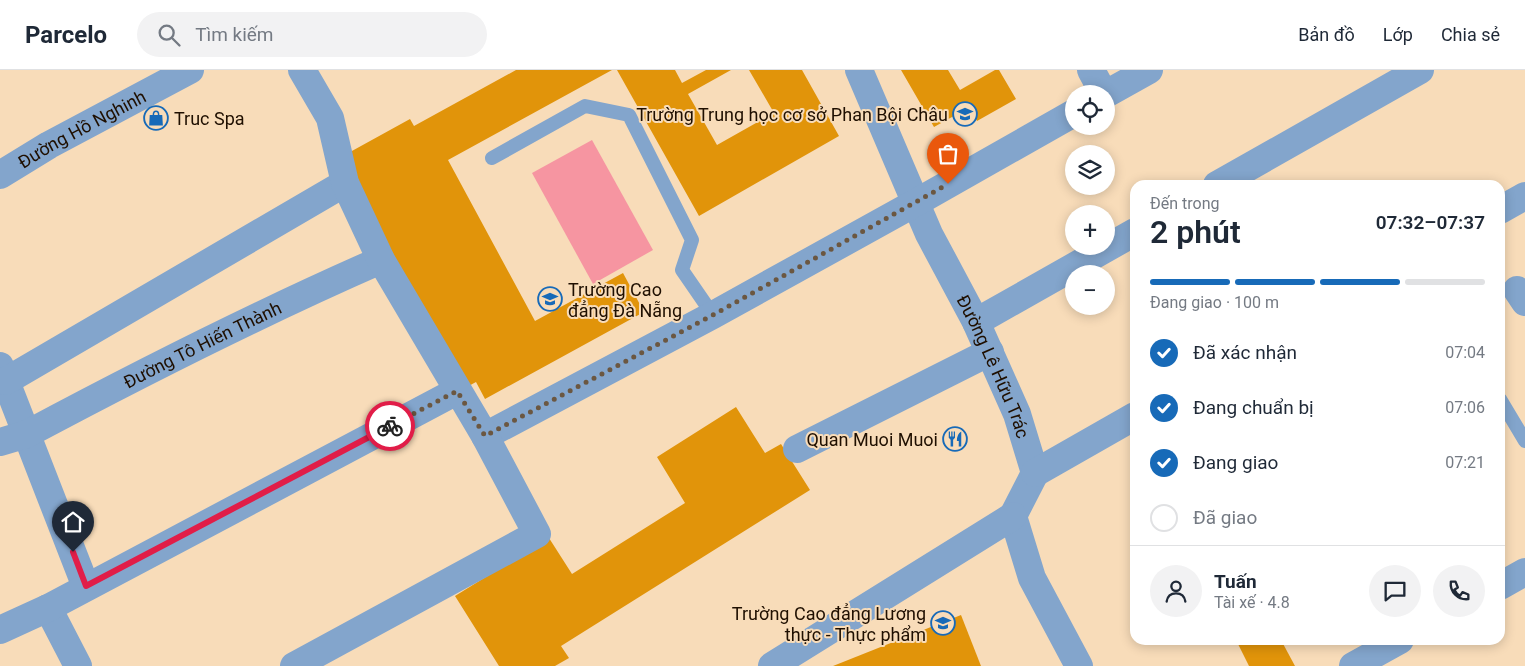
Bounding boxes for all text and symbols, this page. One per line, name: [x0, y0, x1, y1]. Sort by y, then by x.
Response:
search box: [137, 12, 487, 57]
text: Parcelo: [25, 21, 107, 49]
icon: search: [155, 21, 183, 49]
text: Tìm kiếm: [195, 23, 274, 46]
text: Bản đồ: [1298, 24, 1355, 45]
text: Lớp: [1383, 24, 1413, 45]
text: Chia sẻ: [1441, 24, 1500, 45]
street label: Đường Hồ Nghinh: [14, 85, 149, 172]
map controls: [1065, 85, 1115, 315]
button: locate: [1065, 85, 1115, 135]
school or university icon: Trường Trung học cơ sở Phan Bội Châu: [952, 101, 978, 127]
place label: Trường Trung học cơ sở Phan Bội Châu: [636, 104, 948, 125]
shop icon: Truc Spa: [143, 105, 169, 131]
place label: Truc Spa: [174, 108, 245, 129]
pin: [927, 133, 969, 184]
icon: bag: [934, 140, 962, 168]
button: layers: [1065, 145, 1115, 195]
text: Đến trong: [1150, 194, 1219, 213]
button: +: [1065, 205, 1115, 255]
text: 07:32–07:37: [1376, 211, 1485, 234]
text: 2 phút: [1150, 213, 1241, 251]
button: −: [1065, 265, 1115, 315]
place label: Trường Cao đẳng Đà Nẵng: [568, 279, 682, 321]
school or university icon: Trường Cao đẳng Đà Nẵng: [537, 286, 563, 312]
street label: Đường Lê Hữu Trác: [953, 291, 1034, 441]
text: Đang giao · 100 m: [1150, 293, 1279, 312]
street label: Đường Tô Hiến Thành: [120, 296, 284, 392]
icon: check: [1150, 339, 1178, 367]
text: Đã xác nhận: [1193, 341, 1297, 364]
text: 07:04: [1445, 343, 1485, 362]
icon: check: [1150, 394, 1178, 422]
text: Đang chuẩn bị: [1193, 396, 1314, 419]
text: 07:06: [1445, 398, 1485, 417]
courier: [365, 401, 415, 451]
icon: bike: [376, 412, 404, 440]
restaurant icon: Quan Muoi Muoi: [942, 426, 968, 452]
place label: Quan Muoi Muoi: [806, 429, 938, 450]
icon: check: [1150, 449, 1178, 477]
text: Đang giao: [1193, 451, 1278, 474]
text: 07:21: [1445, 453, 1485, 472]
pin: [52, 501, 94, 552]
text: Đã giao: [1193, 506, 1257, 529]
icon: home: [59, 508, 87, 536]
button: person: [1150, 565, 1202, 617]
button: chat: [1369, 565, 1421, 617]
button: phone: [1433, 565, 1485, 617]
text: Tuấn: [1214, 570, 1257, 593]
text: Tài xế · 4.8: [1214, 593, 1290, 612]
place label: Trường Cao đẳng Lương thực - Thực phẩm: [732, 603, 926, 645]
school or university icon: Trường Cao đẳng Lương thực - Thực phẩm: [930, 610, 956, 636]

